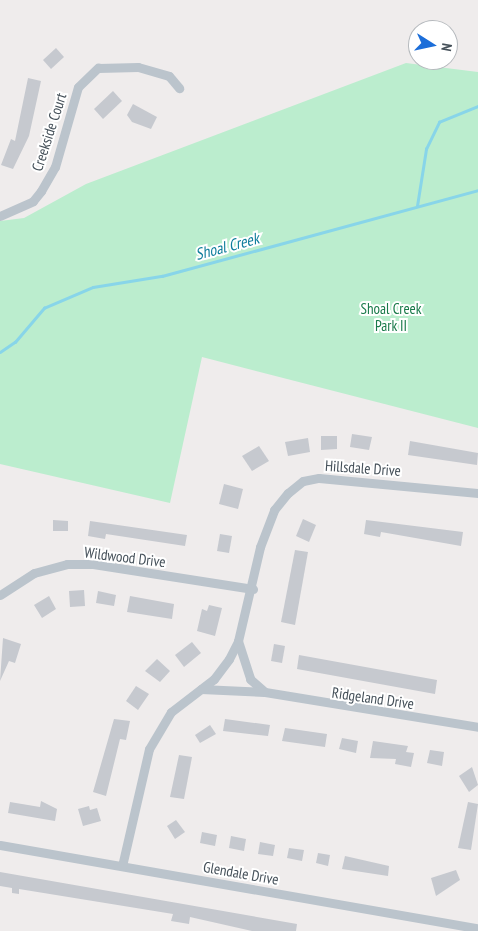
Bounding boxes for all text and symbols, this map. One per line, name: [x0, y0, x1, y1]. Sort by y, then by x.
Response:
north arrow: [408, 20, 458, 70]
text: N: [437, 42, 456, 53]
street label: Creekside Court: [28, 91, 70, 173]
water label: Shoal Creek: [193, 228, 261, 264]
park label: Shoal Creek Park II: [360, 299, 422, 334]
street label: Hillsdale Drive: [324, 456, 402, 480]
street label: Wildwood Drive: [83, 543, 167, 571]
street label: Ridgeland Drive: [331, 683, 415, 713]
street label: Glendale Drive: [202, 858, 280, 888]

